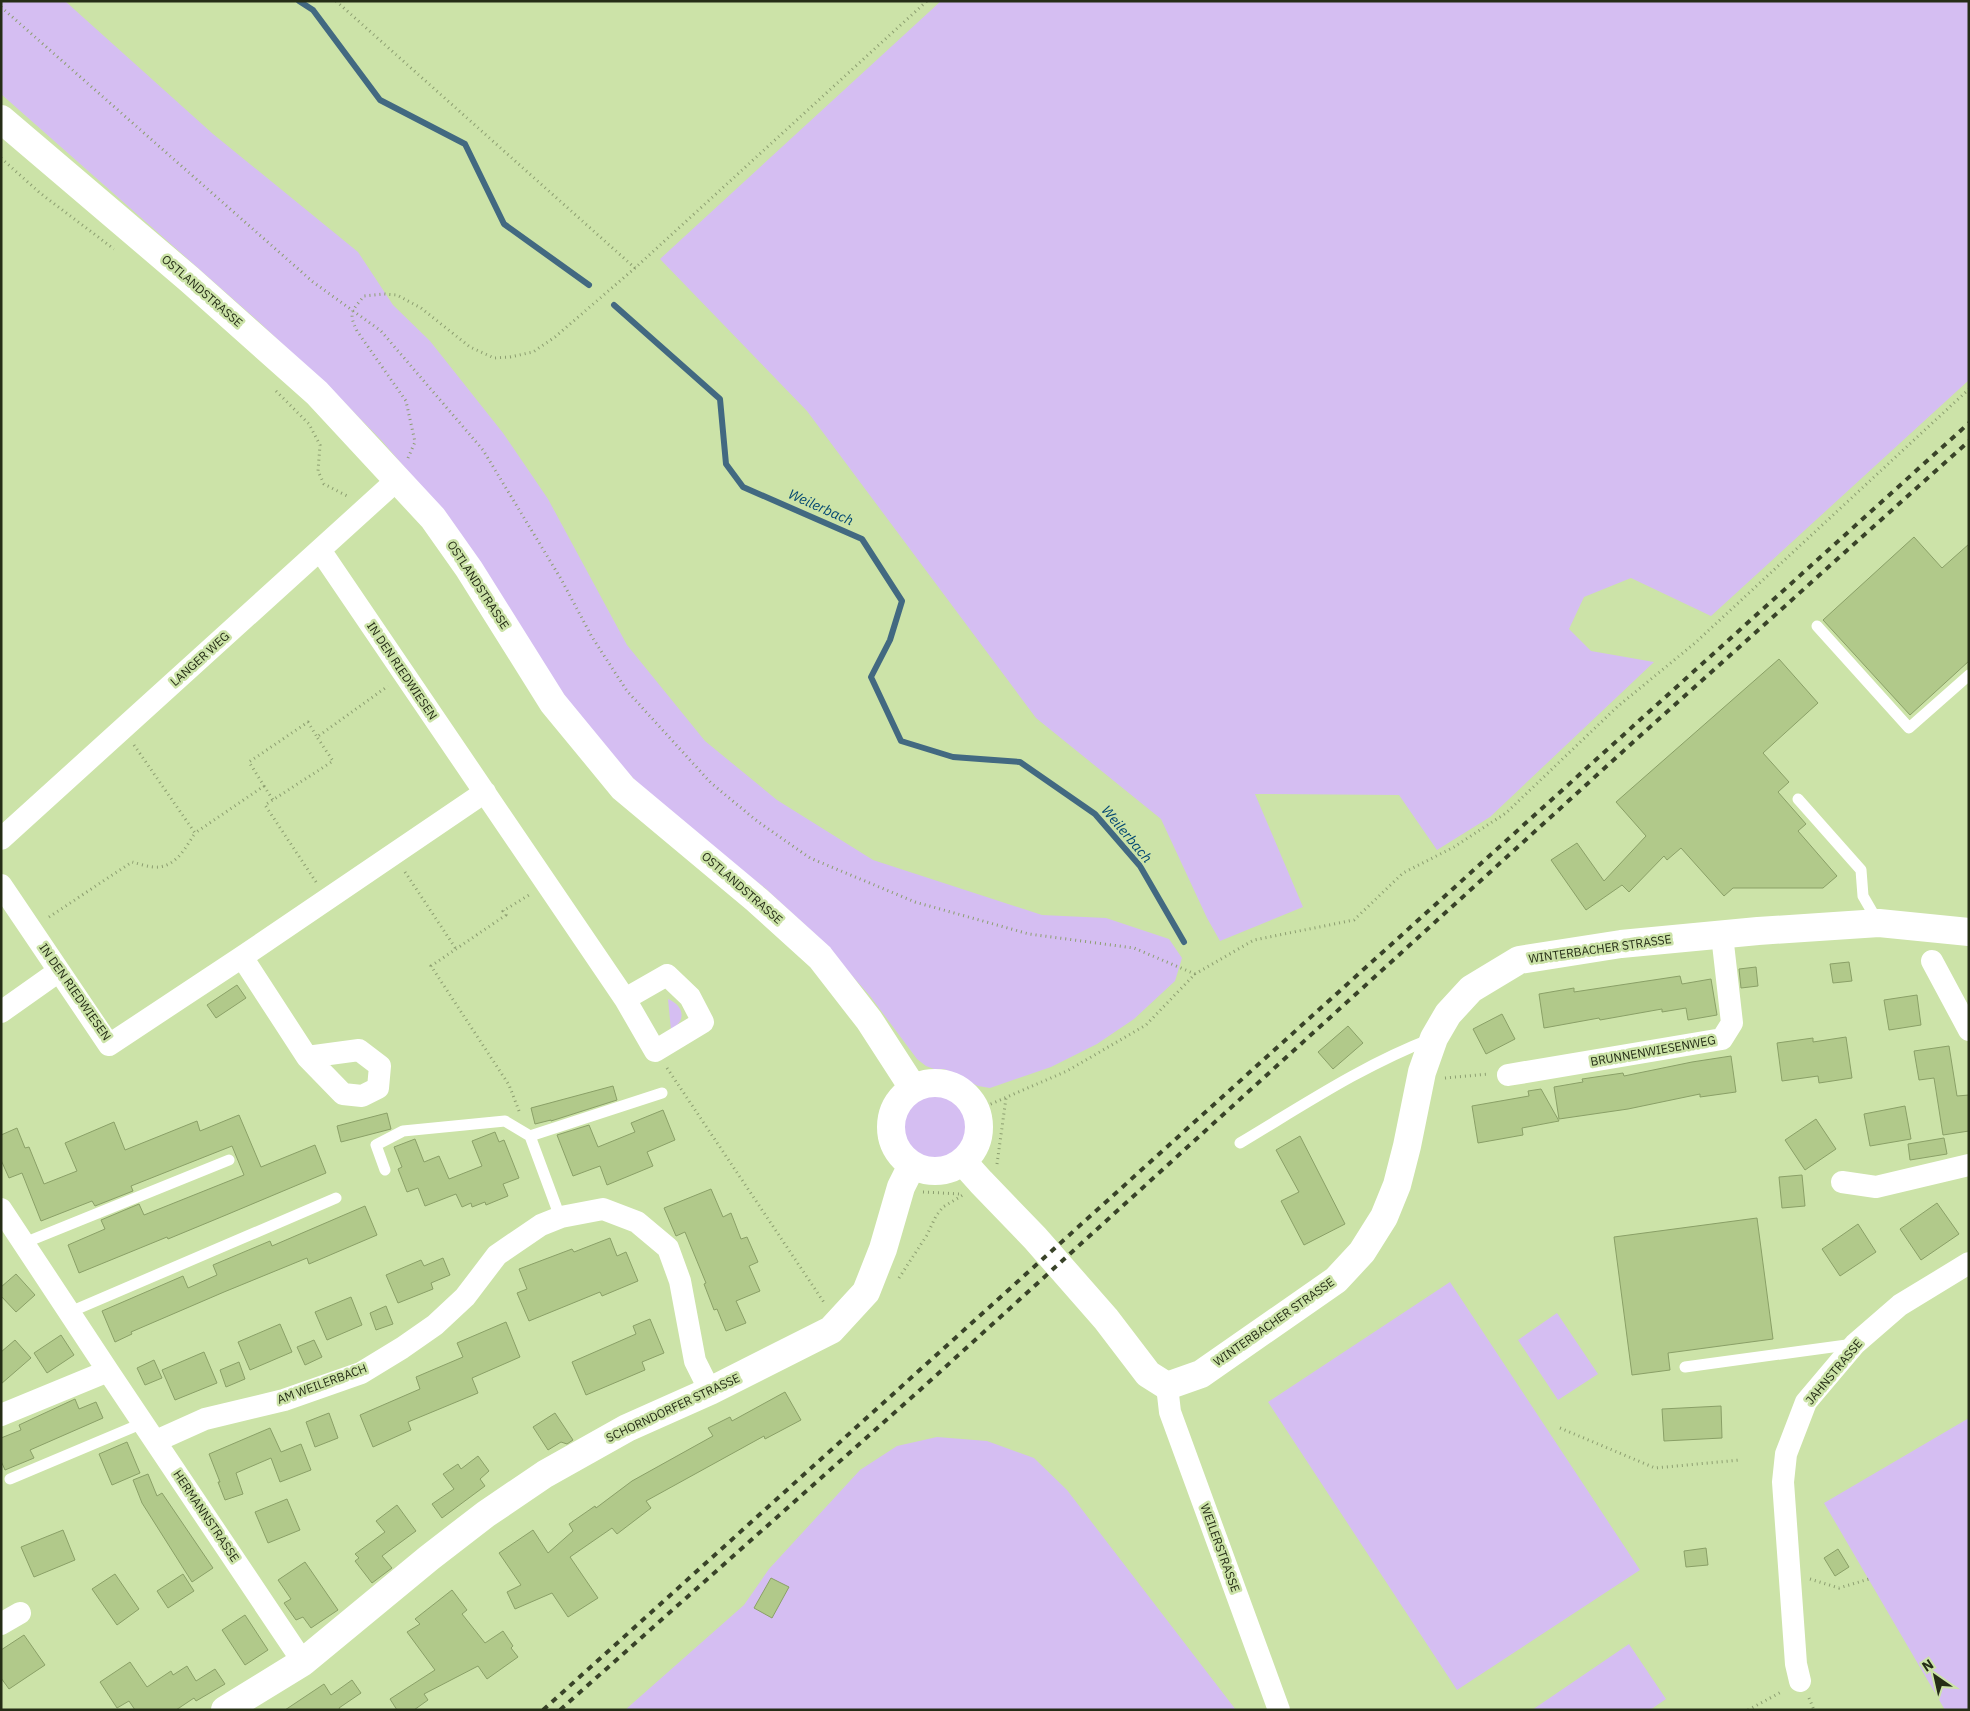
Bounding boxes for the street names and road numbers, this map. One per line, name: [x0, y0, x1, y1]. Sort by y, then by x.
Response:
street label: OSTLANDSTRASSE: [159, 251, 246, 330]
street label: OSTLANDSTRASSE: [444, 538, 513, 632]
street label: IN DEN RIEDWIESEN: [364, 619, 441, 723]
street label: LANGER WEG: [167, 628, 232, 689]
street label: OSTLANDSTRASSE: [699, 848, 786, 927]
street label: WINTERBACHER STRASSE: [1528, 931, 1672, 966]
street label: IN DEN RIEDWIESEN: [36, 940, 115, 1043]
street label: BRUNNENWIESENWEG: [1589, 1032, 1717, 1069]
street label: WINTERBACHER STRASSE: [1210, 1274, 1337, 1369]
street label: JAHNSTRASSE: [1802, 1336, 1865, 1407]
street label: AM WEILERBACH: [275, 1360, 369, 1407]
street label: SCHORNDORFER STRASSE: [604, 1370, 742, 1445]
street label: HERMANNSTRASSE: [170, 1467, 243, 1564]
street label: WEILERSTRASSE: [1198, 1502, 1243, 1594]

